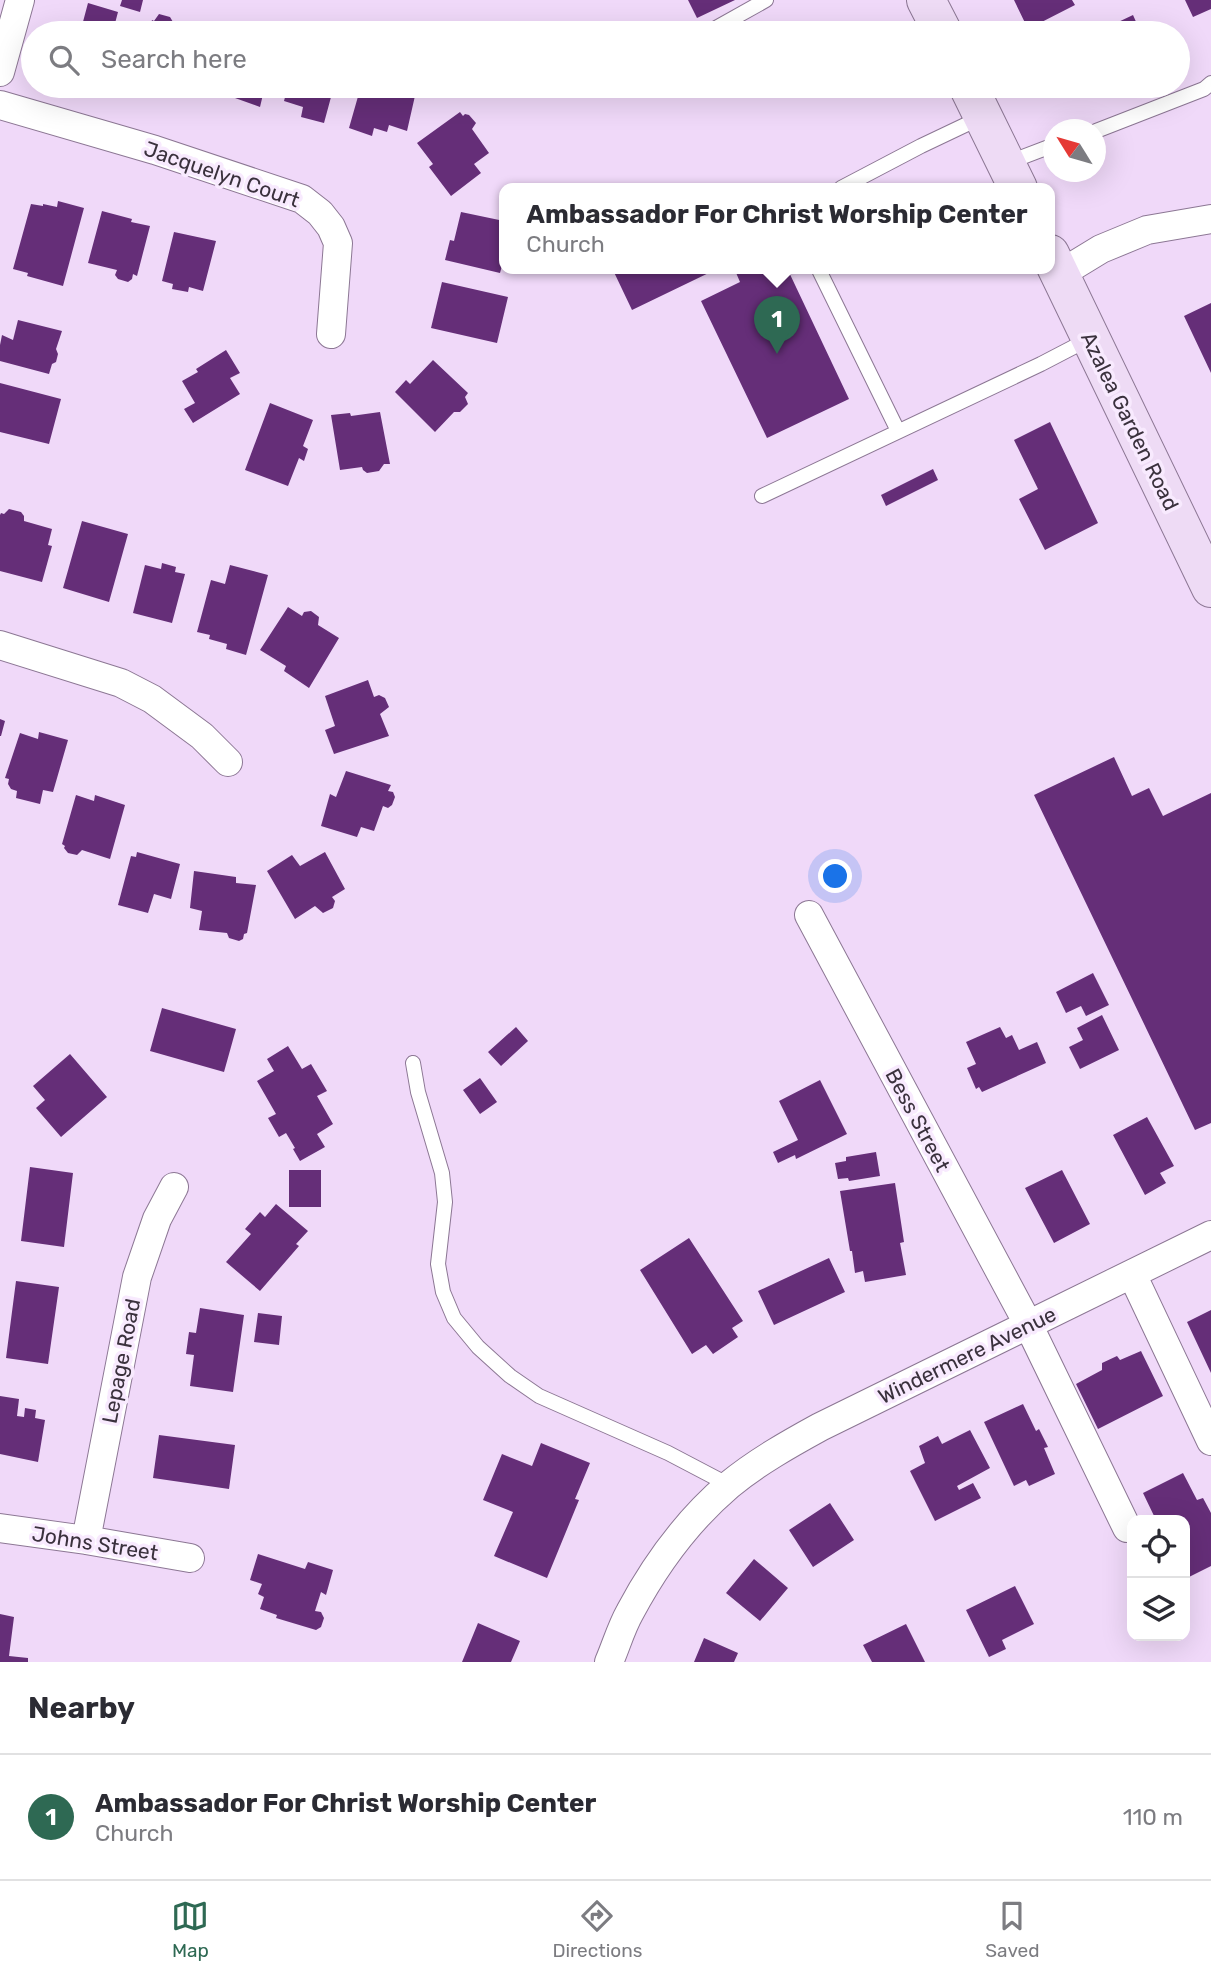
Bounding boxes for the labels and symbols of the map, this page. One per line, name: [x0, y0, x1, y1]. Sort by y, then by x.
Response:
north arrow: [1043, 119, 1106, 182]
street label: Jacquelyn Court: [141, 136, 303, 212]
pin: 1: [754, 296, 800, 354]
street label: Azalea Garden Road: [1076, 328, 1184, 514]
your location: [818, 859, 852, 893]
street label: Bess Street: [880, 1064, 956, 1176]
street label: Lepage Road: [97, 1296, 145, 1426]
street label: Windermere Avenue: [874, 1301, 1060, 1409]
street label: Johns Street: [30, 1521, 160, 1565]

